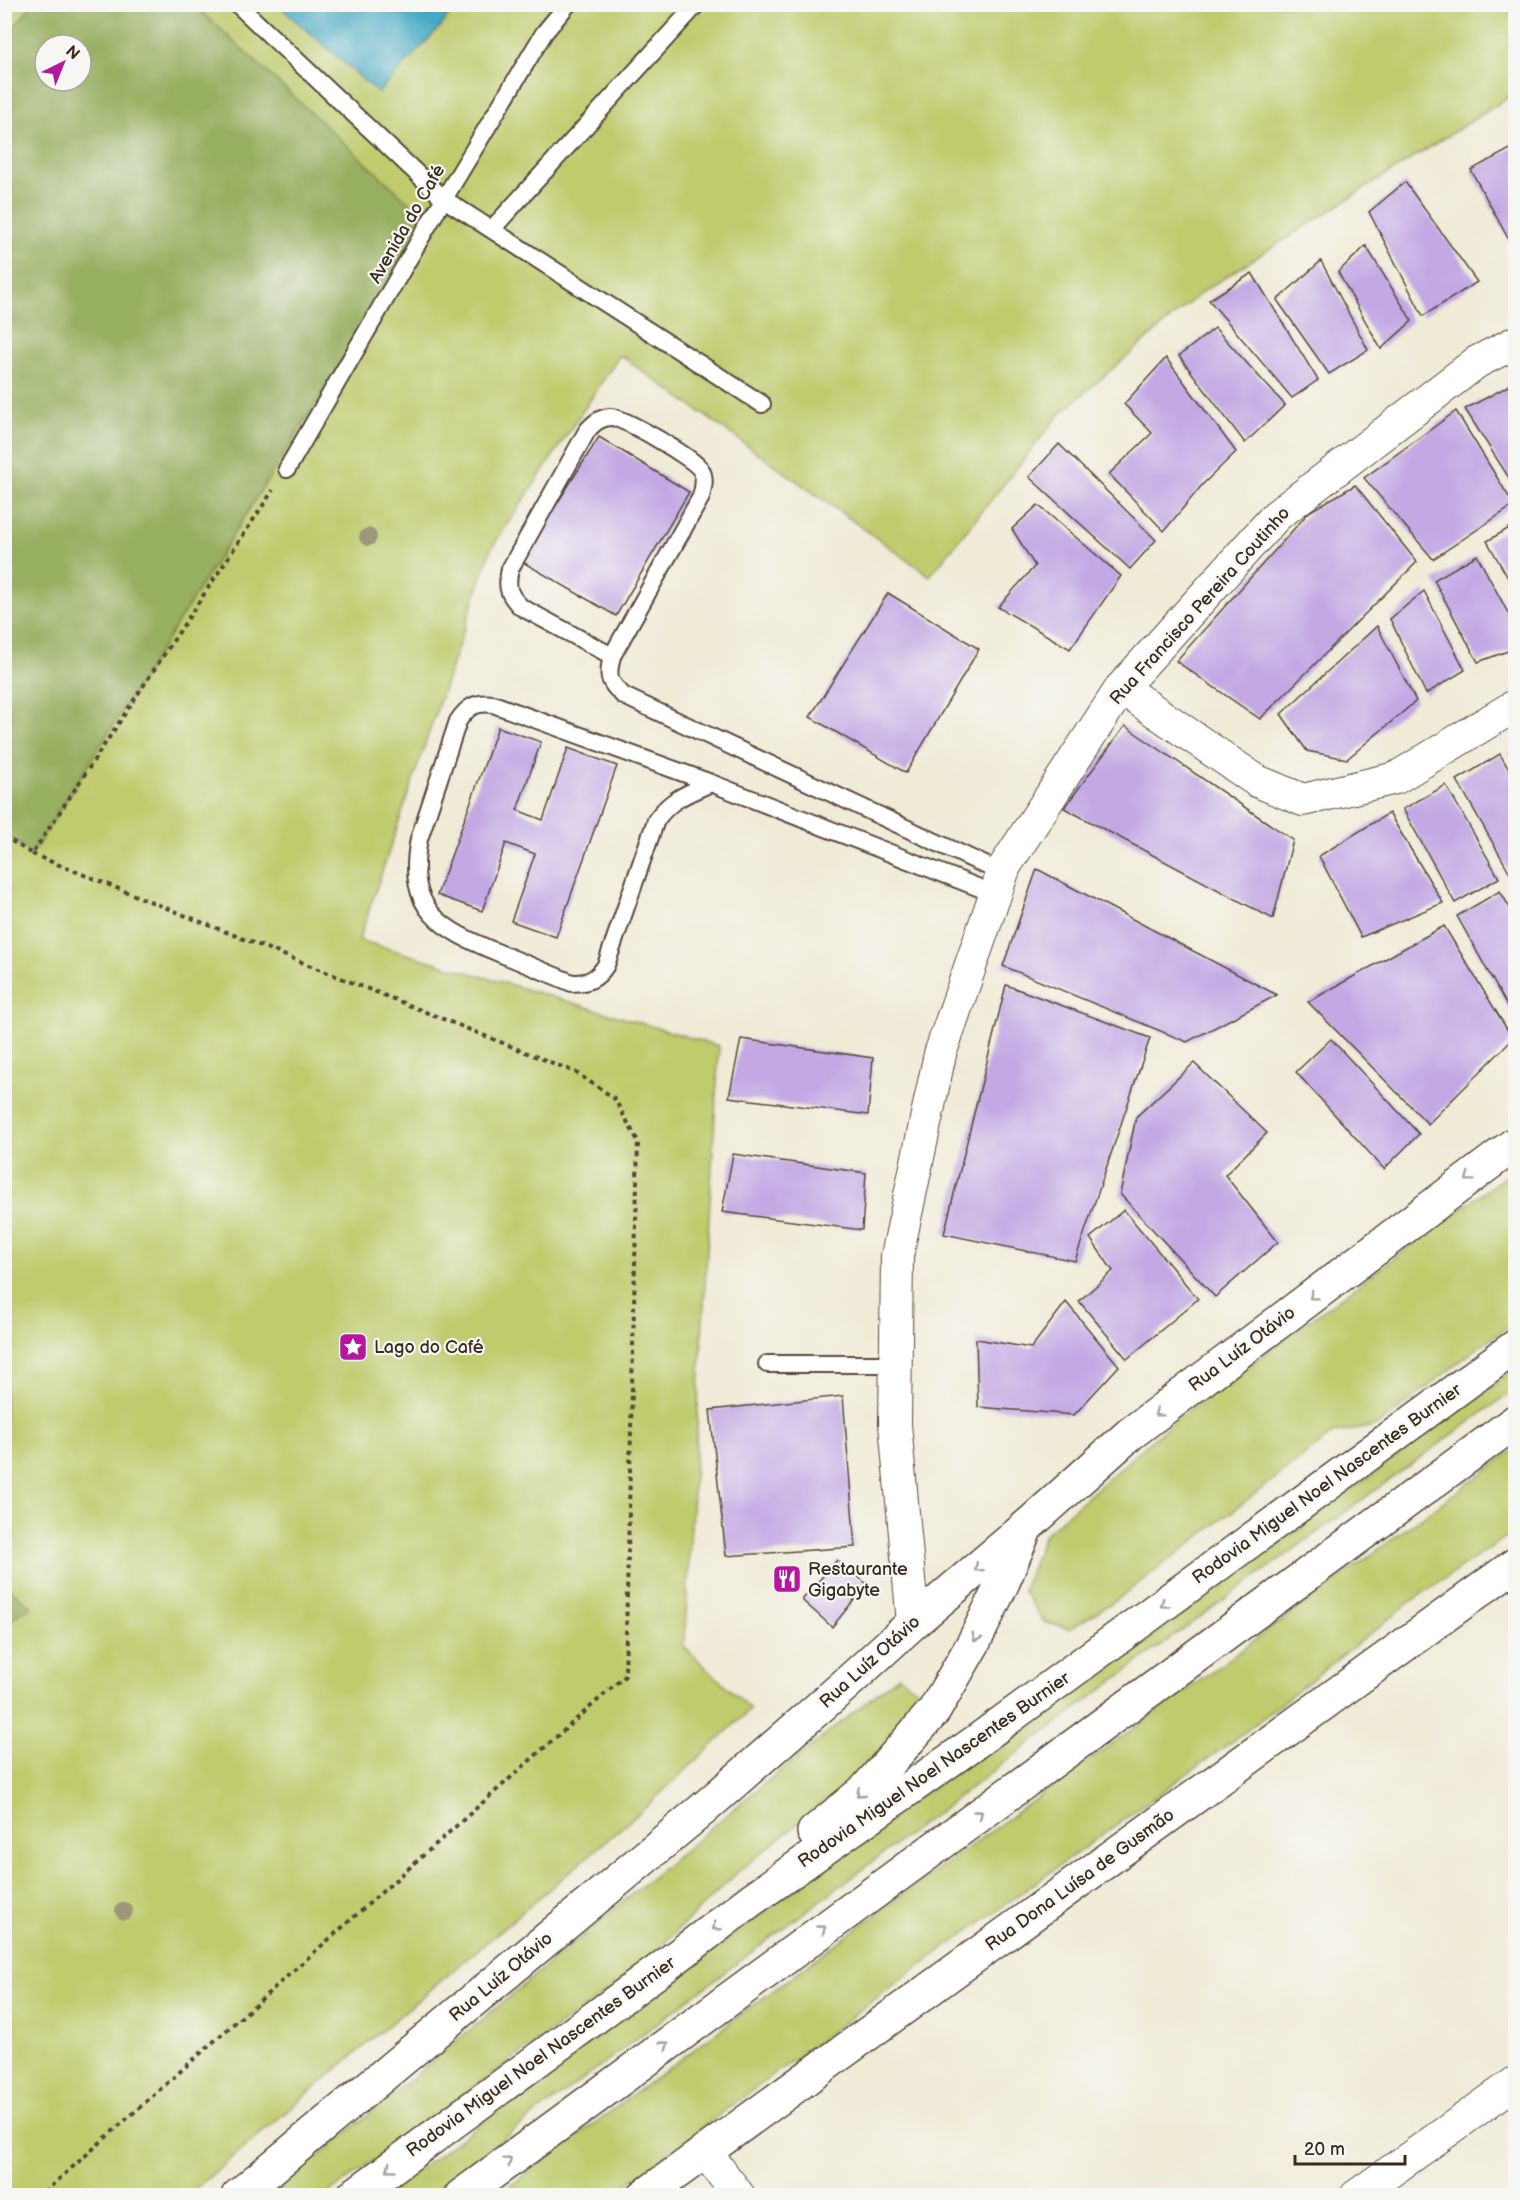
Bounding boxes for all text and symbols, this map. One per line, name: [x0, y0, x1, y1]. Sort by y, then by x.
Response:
north arrow: [33, 33, 93, 93]
text: N: [61, 42, 83, 64]
street label: Avenida do Café: [365, 161, 450, 287]
street label: Rua Francisco Pereira Coutinho: [1106, 503, 1294, 709]
one-way arrow: [1464, 1171, 1475, 1182]
one-way arrow: [1309, 1288, 1320, 1299]
street label: Rua Luíz Otávio: [1185, 1302, 1299, 1396]
place icon: Lago do Café: [337, 1331, 369, 1363]
place label: Lago do Café: [374, 1337, 484, 1358]
street label: Rodovia Miguel Noel Nascentes Burnier: [1188, 1379, 1466, 1589]
one-way arrow: [1153, 1406, 1164, 1417]
place label: Restaurante Gigabyte: [808, 1559, 908, 1601]
one-way arrow: [974, 1560, 985, 1571]
restaurant icon: Restaurante Gigabyte: [771, 1563, 803, 1595]
one-way arrow: [1159, 1597, 1170, 1608]
street label: Rua Luíz Otávio: [815, 1611, 925, 1713]
one-way arrow: [971, 1632, 983, 1643]
street label: Rodovia Miguel Noel Nascentes Burnier: [794, 1667, 1074, 1872]
one-way arrow: [856, 1786, 867, 1797]
street label: Rua Dona Luísa de Gusmão: [981, 1804, 1179, 1956]
one-way arrow: [973, 1810, 984, 1821]
one-way arrow: [711, 1919, 722, 1930]
one-way arrow: [815, 1926, 826, 1937]
street label: Rua Luíz Otávio: [445, 1928, 557, 2026]
street label: Rodovia Miguel Noel Nascentes Burnier: [402, 1952, 680, 2162]
one-way arrow: [658, 2041, 669, 2052]
scale bar: [1295, 2128, 1404, 2166]
text: 20 m: [1304, 2139, 1345, 2160]
one-way arrow: [501, 2157, 512, 2168]
one-way arrow: [386, 2161, 397, 2172]

